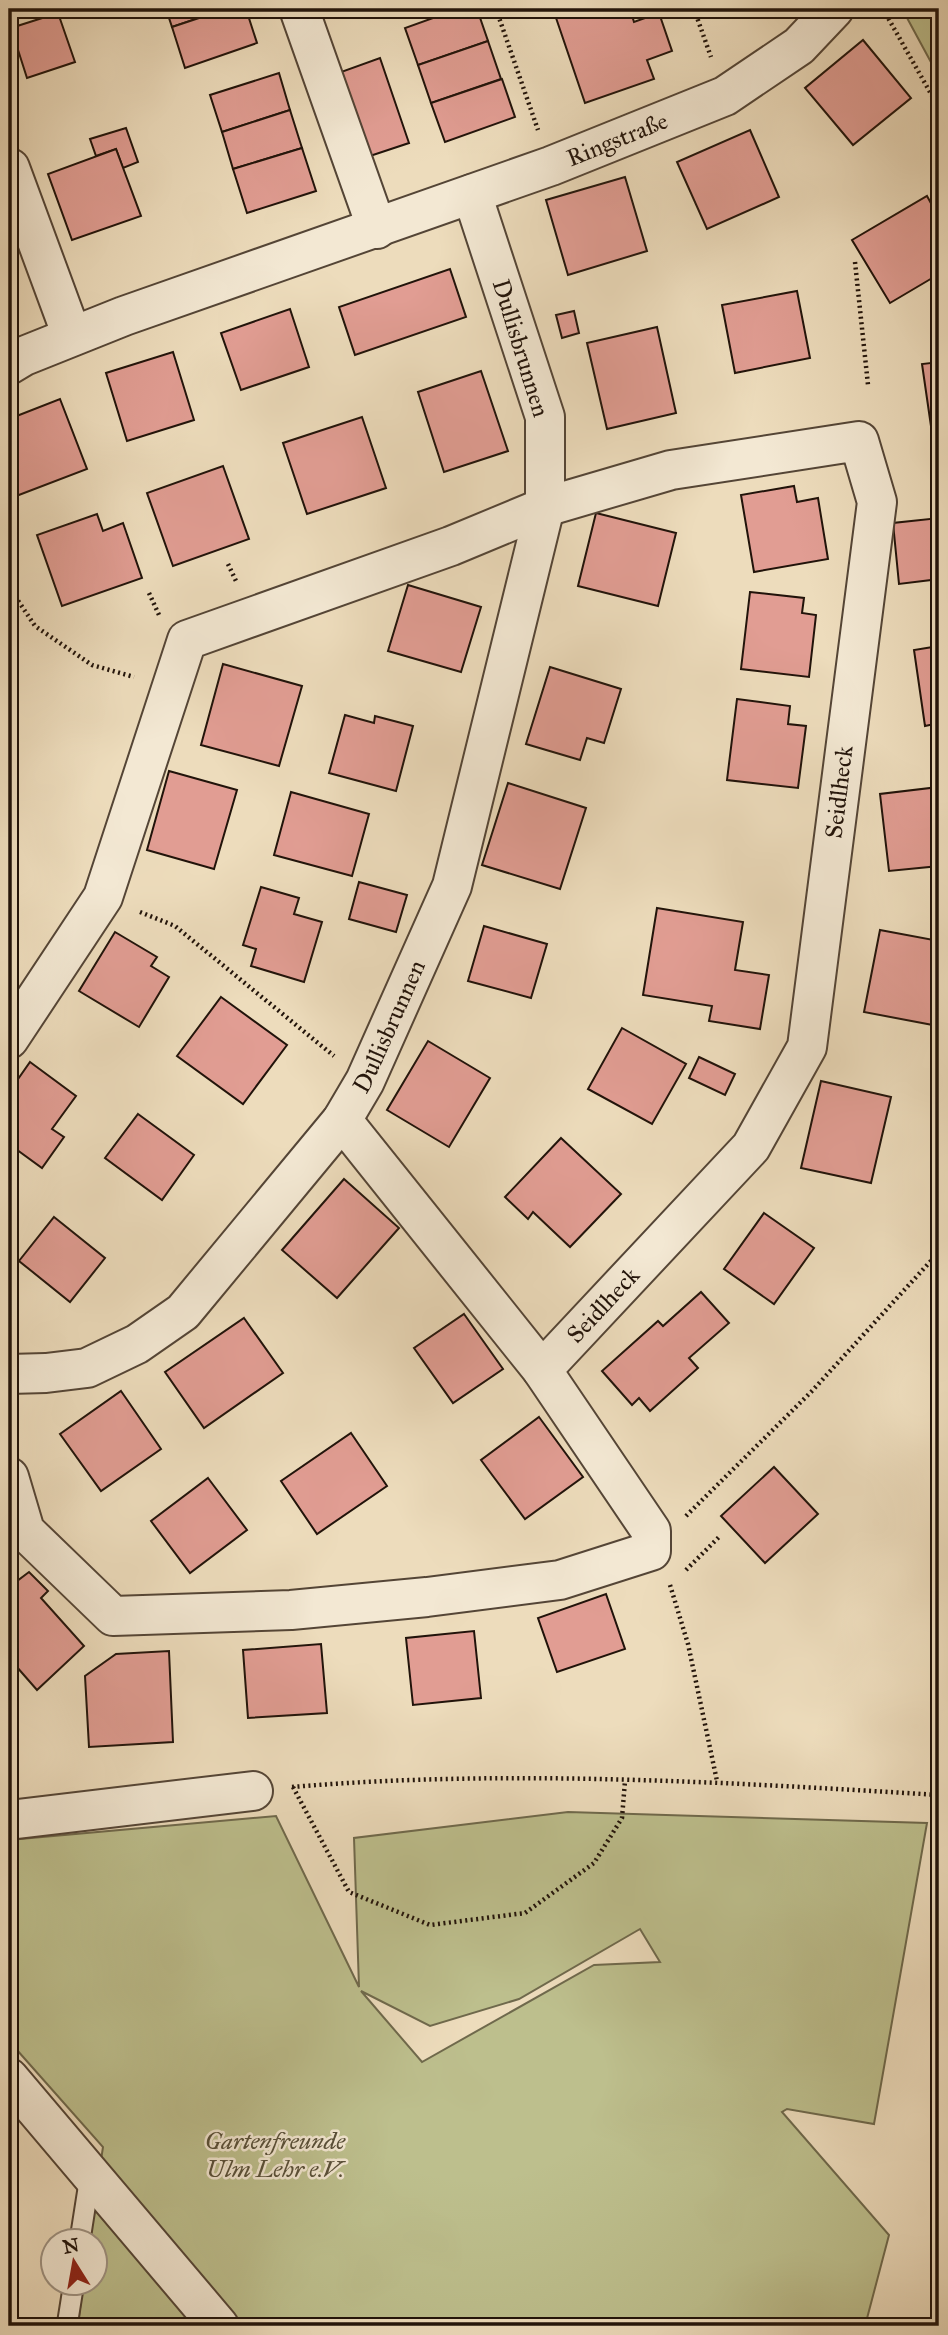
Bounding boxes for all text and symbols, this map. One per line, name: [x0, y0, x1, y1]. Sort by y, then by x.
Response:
street label: Ringstraße: [562, 106, 672, 173]
street label: Dullisbrunnen: [486, 275, 556, 421]
street label: Seidlheck: [818, 743, 860, 840]
street label: Dullisbrunnen: [346, 955, 432, 1099]
street label: Seidlheck: [560, 1260, 646, 1349]
park label: Gartenfreunde Ulm Lehr e.V.: [205, 2126, 346, 2184]
north arrow: [38, 2226, 108, 2296]
text: N: [61, 2233, 81, 2259]

